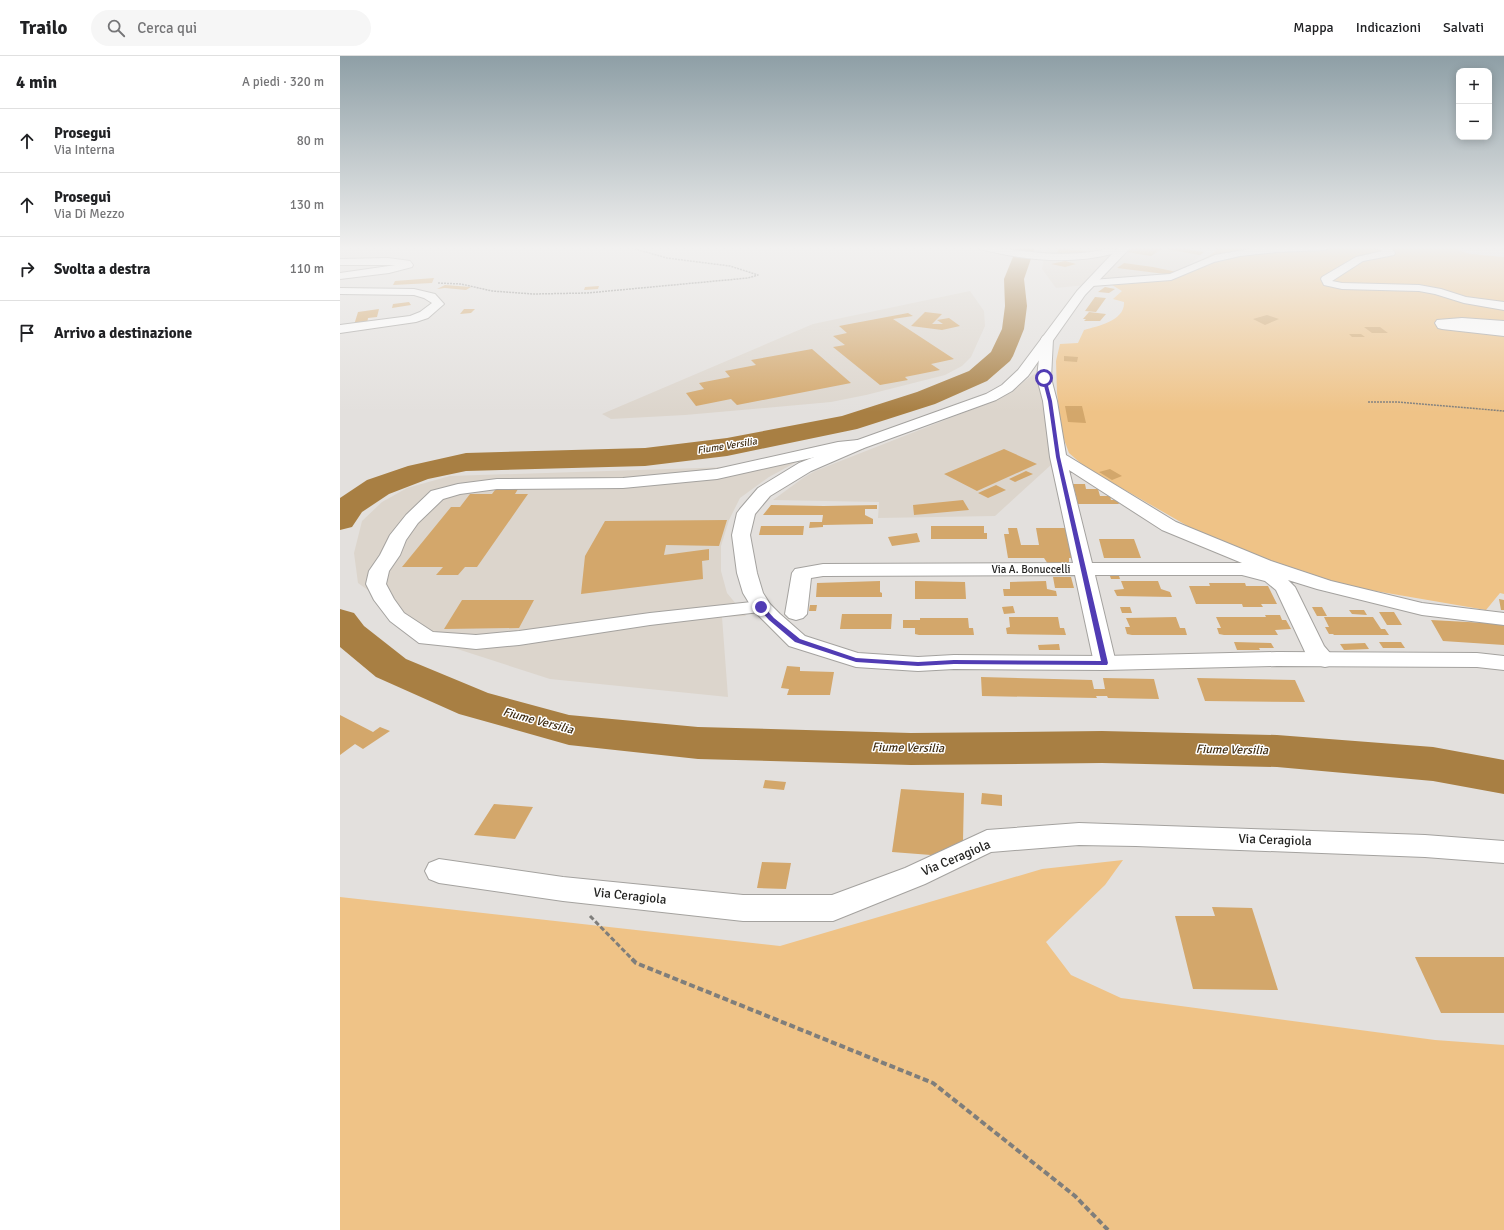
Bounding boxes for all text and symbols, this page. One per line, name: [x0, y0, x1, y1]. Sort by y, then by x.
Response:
search box: [91, 10, 371, 46]
text: Trailo: [20, 16, 67, 40]
icon: search: [105, 17, 127, 39]
text: Cerca qui: [137, 19, 197, 37]
text: Mappa: [1293, 19, 1334, 36]
text: Indicazioni: [1356, 19, 1421, 36]
text: Salvati: [1443, 19, 1484, 36]
map controls: [1456, 68, 1492, 140]
button: +: [1456, 68, 1492, 104]
text: 4 min: [16, 72, 57, 93]
text: A piedi · 320 m: [242, 74, 324, 90]
button: −: [1456, 104, 1492, 140]
text: Prosegui: [54, 124, 111, 142]
icon: ahead: [16, 130, 38, 152]
text: 80 m: [297, 133, 324, 149]
text: Via Interna: [54, 142, 115, 158]
text: Prosegui: [54, 188, 111, 206]
icon: ahead: [16, 194, 38, 216]
text: 130 m: [290, 197, 324, 213]
text: Via Di Mezzo: [54, 206, 124, 222]
icon: right: [16, 258, 38, 280]
text: Svolta a destra: [54, 260, 150, 278]
text: 110 m: [290, 261, 324, 277]
icon: arrive: [16, 322, 38, 344]
text: Arrivo a destinazione: [54, 324, 192, 342]
route start: [1035, 369, 1053, 387]
water label: Fiume Versilia: [696, 435, 759, 457]
street label: Via A. Bonuccelli: [991, 563, 1071, 576]
route end: [752, 598, 770, 616]
water label: Fiume Versilia: [501, 704, 576, 738]
water label: Fiume Versilia: [872, 740, 945, 756]
water label: Fiume Versilia: [1196, 742, 1269, 758]
street label: Via Ceragiola: [1238, 831, 1312, 849]
street label: Via Ceragiola: [919, 836, 993, 880]
street label: Via Ceragiola: [593, 884, 667, 908]

